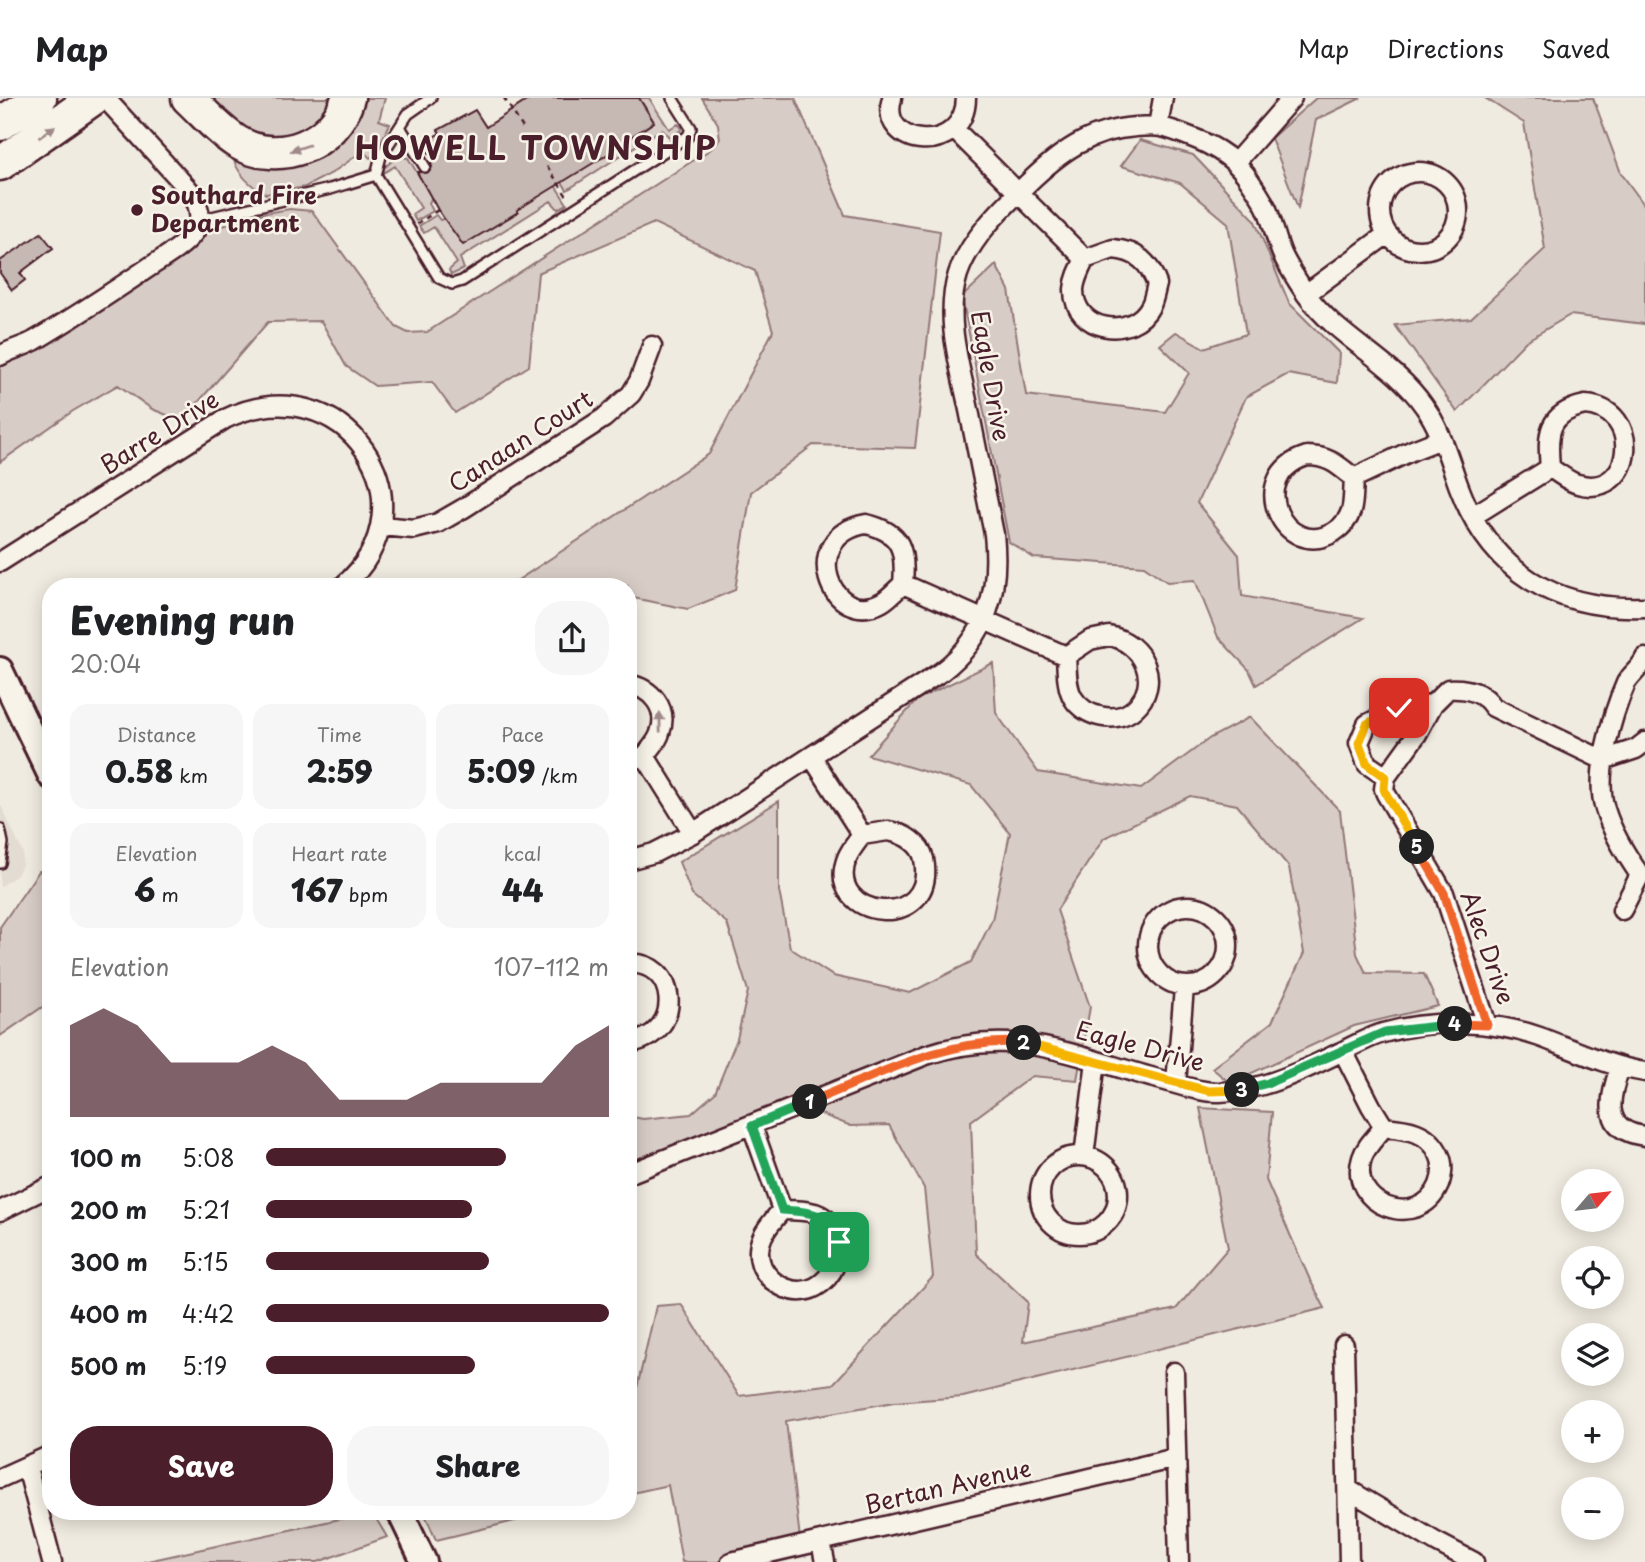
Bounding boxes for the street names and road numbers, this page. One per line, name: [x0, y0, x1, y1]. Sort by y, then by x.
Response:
street label: Eagle Drive: [963, 308, 1021, 444]
street label: Canaan Court: [441, 380, 599, 501]
street label: Barre Drive: [93, 381, 225, 482]
street label: Alec Drive: [1453, 886, 1525, 1009]
street label: Eagle Drive: [1072, 1011, 1209, 1079]
street label: Bertan Avenue: [861, 1448, 1034, 1522]

